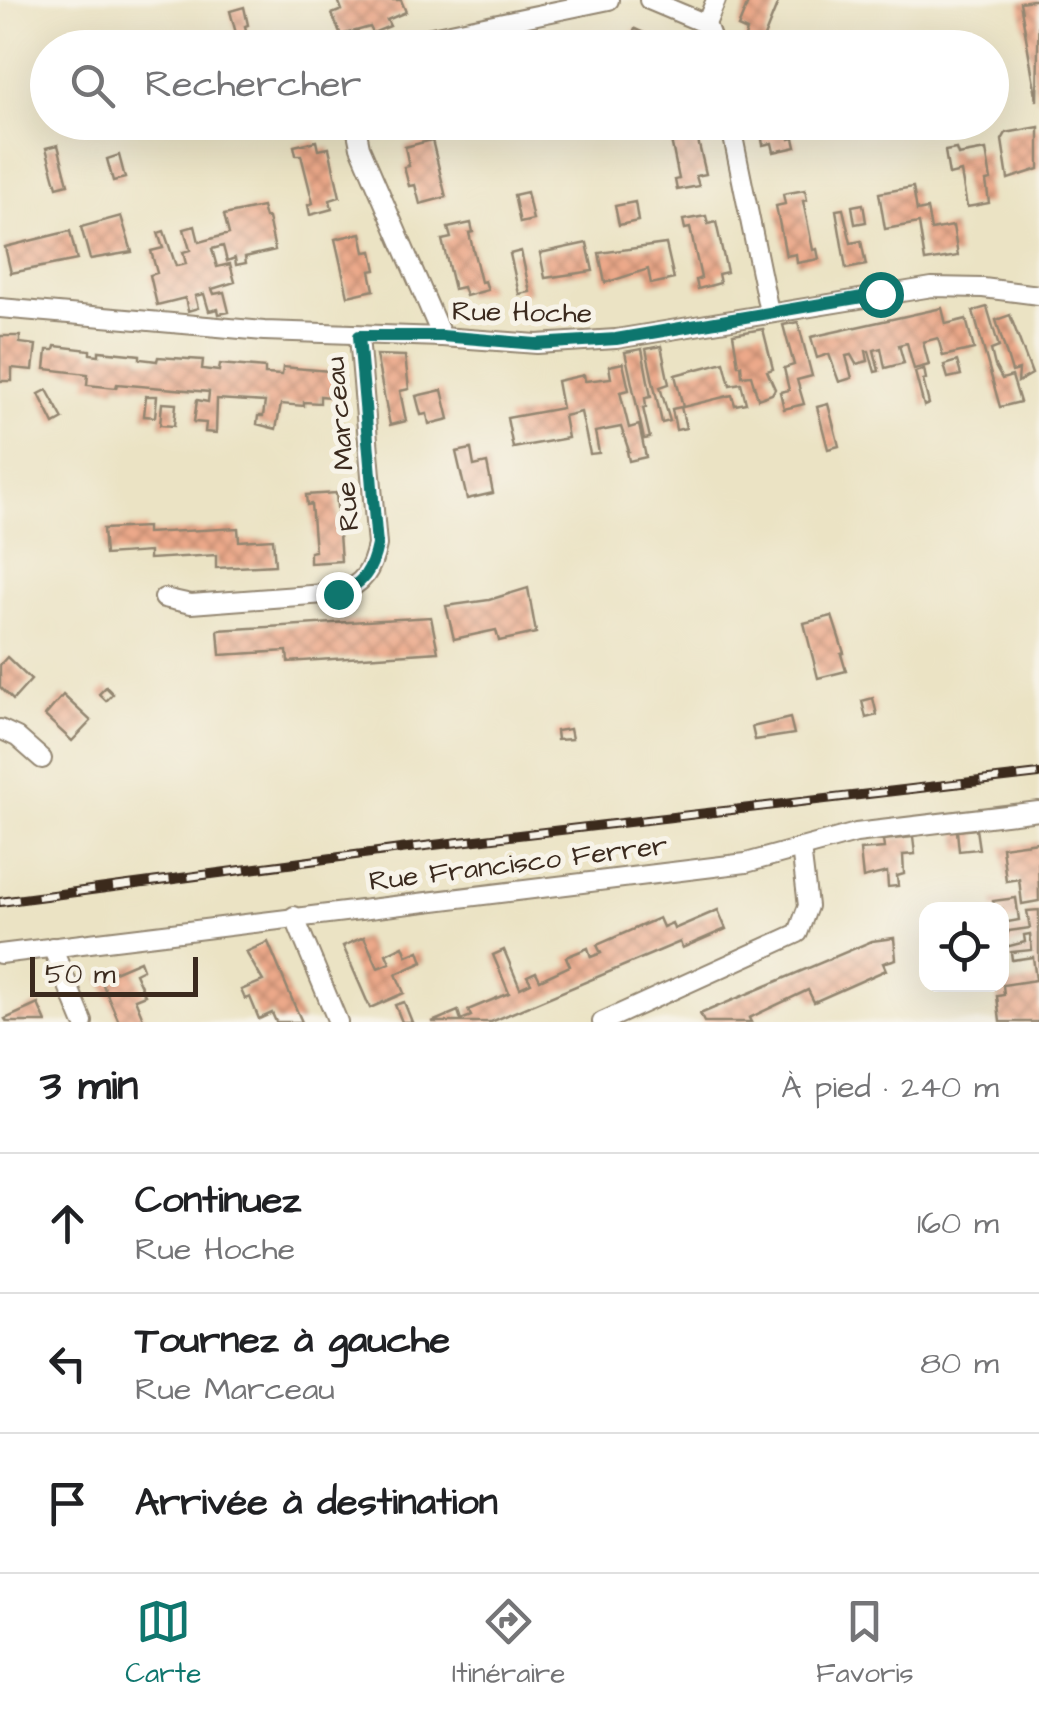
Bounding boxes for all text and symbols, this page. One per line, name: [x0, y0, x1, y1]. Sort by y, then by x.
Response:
search box: [30, 30, 1009, 140]
icon: search: [65, 58, 120, 113]
text: Rechercher: [145, 59, 361, 111]
route start: [858, 272, 904, 318]
street label: Rue Hoche: [452, 292, 592, 333]
street label: Rue Marceau: [315, 355, 370, 533]
route end: [316, 572, 362, 618]
street label: Rue Francisco Ferrer: [367, 826, 670, 901]
map controls: [919, 902, 1009, 992]
button: locate: [919, 902, 1009, 992]
scale bar: [30, 952, 198, 996]
text: 50 m: [45, 955, 116, 994]
text: 3 min: [40, 1058, 138, 1116]
text: À pied · 240 m: [781, 1065, 999, 1110]
text: Continuez: [135, 1175, 301, 1227]
icon: ahead: [40, 1196, 95, 1251]
text: 160 m: [917, 1201, 999, 1246]
text: Rue Hoche: [135, 1227, 295, 1272]
text: Tournez à gauche: [135, 1315, 450, 1367]
icon: left: [40, 1336, 95, 1391]
text: 80 m: [920, 1341, 999, 1386]
text: Rue Marceau: [135, 1367, 335, 1412]
icon: arrive: [40, 1476, 95, 1531]
text: Arrivée à destination: [135, 1477, 498, 1529]
tab: Carte: [125, 1594, 201, 1693]
tab: Itinéraire: [452, 1594, 565, 1693]
tab: Favoris: [816, 1594, 914, 1693]

